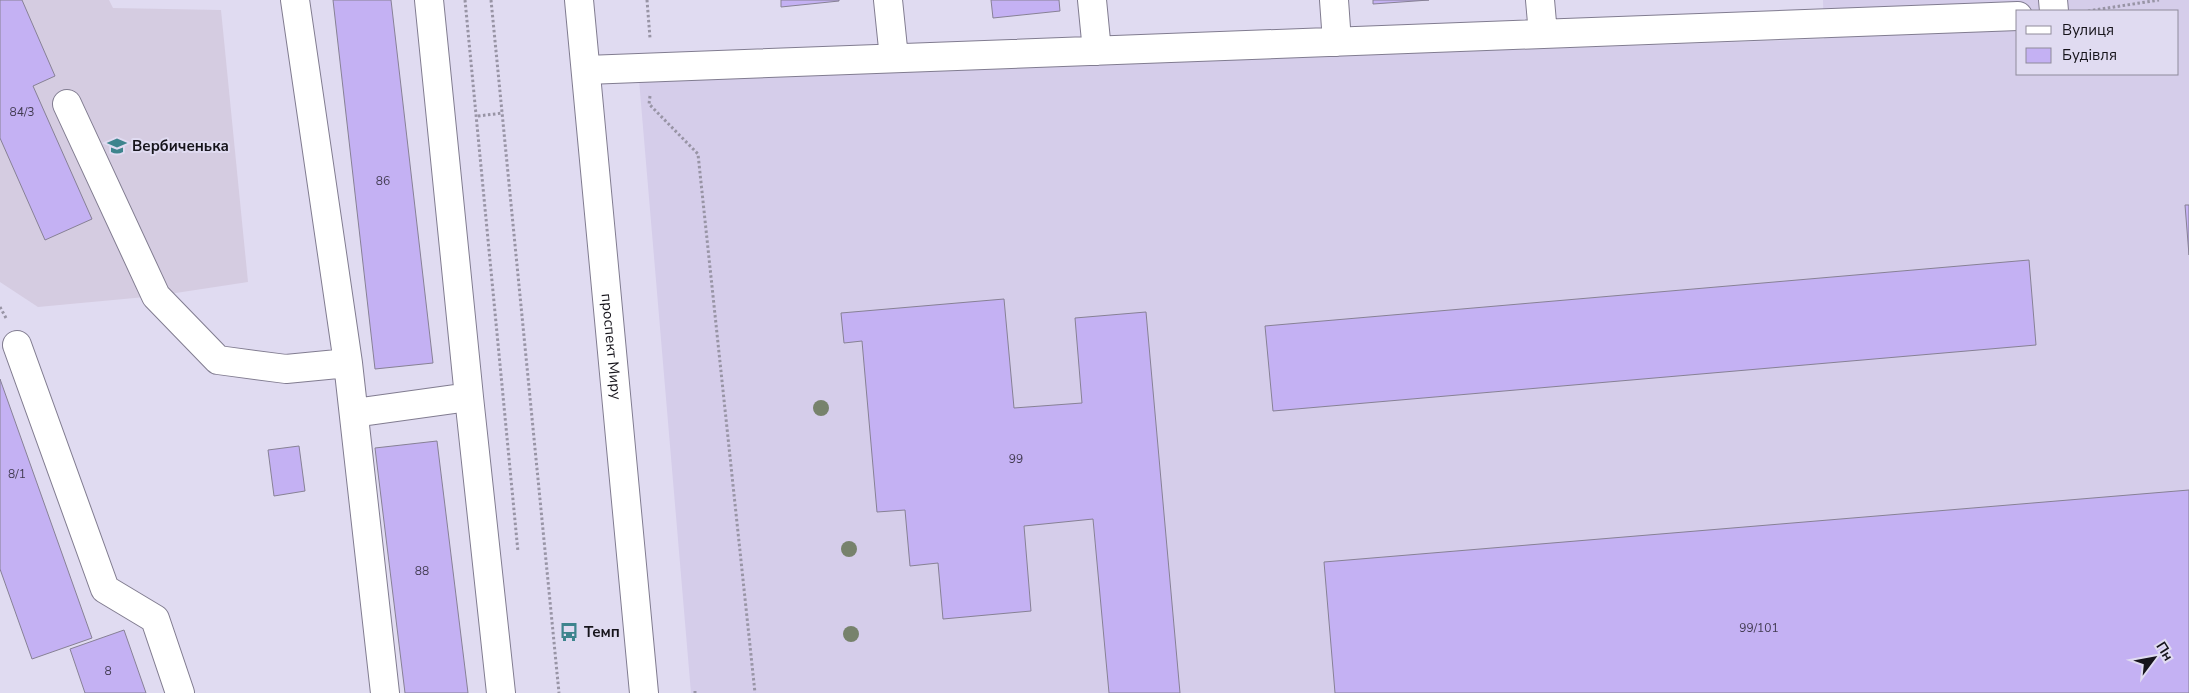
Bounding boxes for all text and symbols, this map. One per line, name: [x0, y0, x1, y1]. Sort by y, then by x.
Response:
legend: [2016, 10, 2179, 75]
text: Вулиця: [2062, 20, 2114, 40]
text: Будівля: [2062, 45, 2117, 65]
house number: 84/3: [10, 104, 35, 120]
school or university icon: Вербиченька: [106, 135, 128, 157]
place label: Вербиченька: [132, 136, 229, 156]
house number: 86: [376, 173, 390, 189]
street label: проспект Миру: [597, 292, 626, 401]
house number: 99: [1009, 451, 1023, 467]
house number: 8/1: [8, 466, 26, 482]
house number: 88: [415, 563, 429, 579]
house number: 99/101: [1739, 620, 1779, 636]
bus stop icon: Темп: [558, 621, 580, 643]
place label: Темп: [584, 622, 620, 642]
north arrow: [2129, 633, 2179, 683]
text: Пн: [2151, 638, 2178, 665]
house number: 8: [104, 663, 112, 679]

